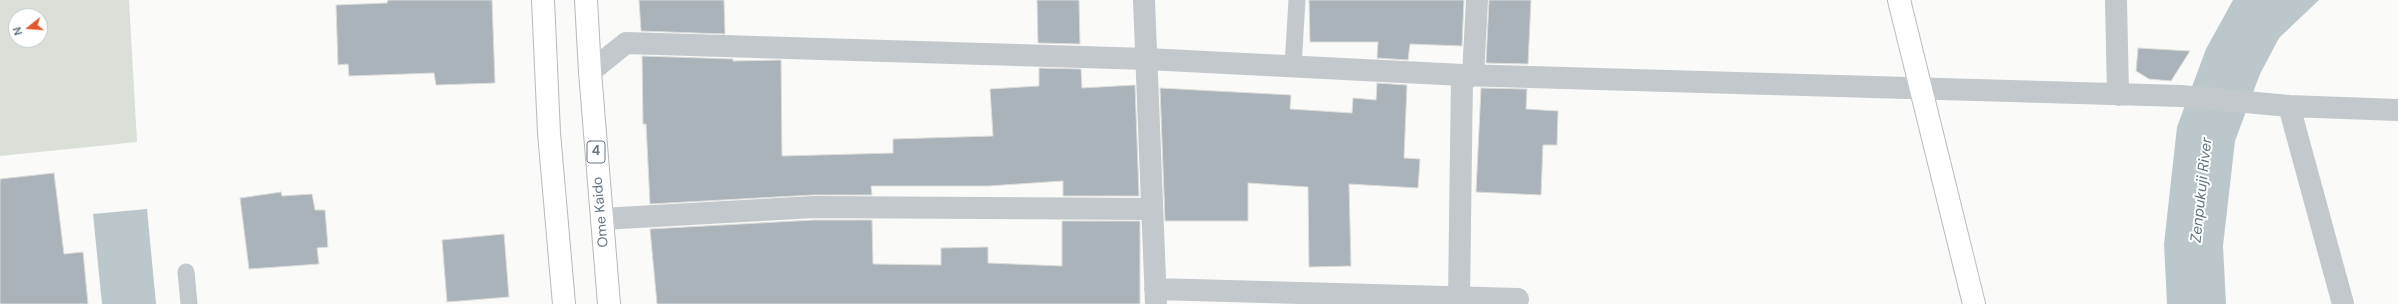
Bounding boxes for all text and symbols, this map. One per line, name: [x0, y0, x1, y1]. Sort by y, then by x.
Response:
north arrow: [8, 8, 48, 48]
text: N: [10, 25, 25, 37]
water label: Zenpukuji River: [2188, 137, 2216, 243]
road number: 4: [587, 141, 605, 163]
street label: Ome Kaido: [590, 176, 612, 248]

